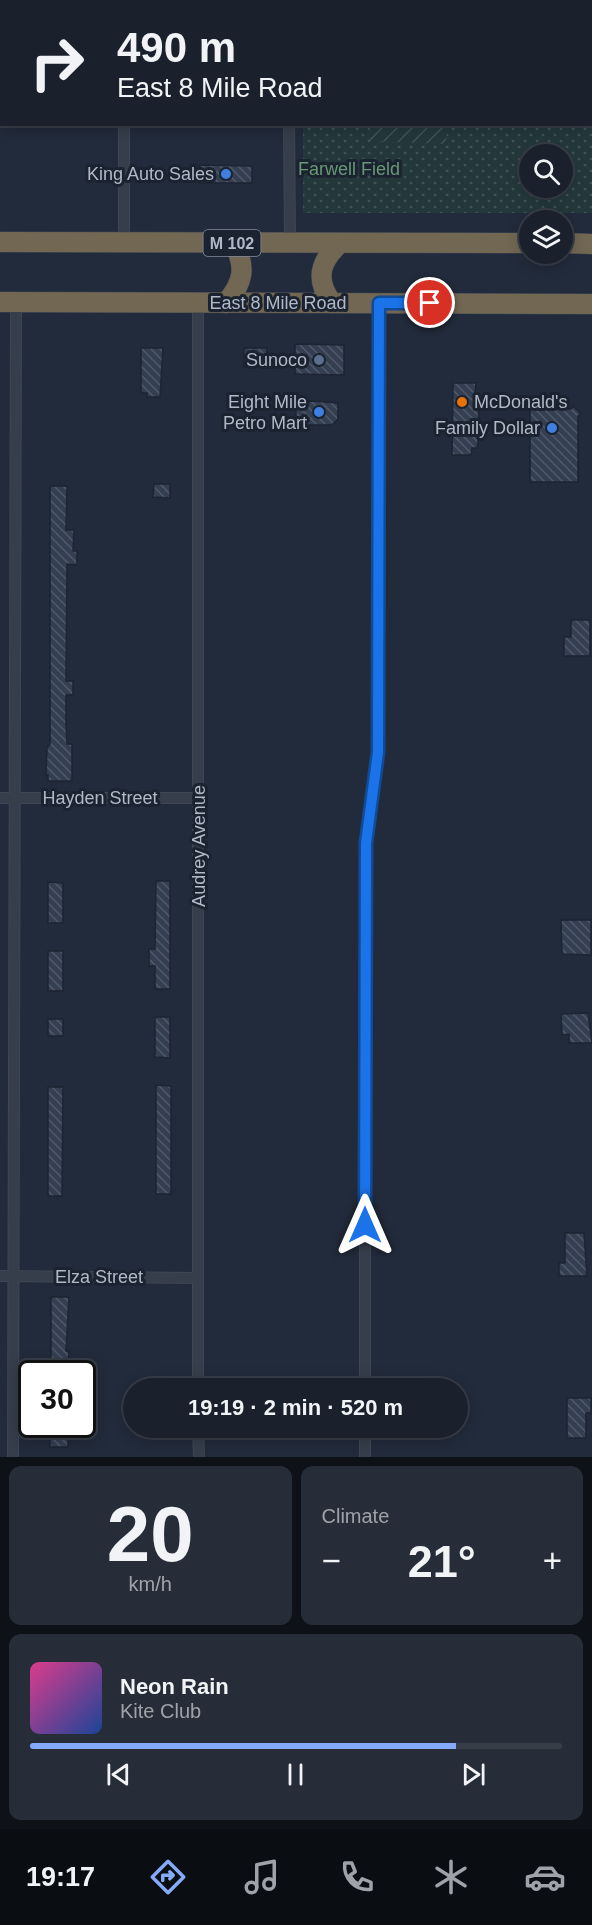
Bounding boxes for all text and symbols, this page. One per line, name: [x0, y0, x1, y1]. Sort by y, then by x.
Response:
icon: right: [18, 24, 96, 102]
text: 490 m: [117, 24, 236, 71]
text: East 8 Mile Road: [117, 73, 323, 103]
map controls: [519, 144, 573, 264]
button: search: [519, 144, 573, 198]
park label: Farwell Field: [298, 159, 400, 179]
place label: King Auto Sales: [87, 164, 214, 184]
marker: King Auto Sales: [219, 167, 233, 181]
button: layers: [519, 210, 573, 264]
road number: M 102: [204, 230, 260, 256]
pin: [404, 277, 455, 328]
icon: arrive: [413, 286, 446, 319]
street label: East 8 Mile Road: [209, 293, 347, 313]
place label: Sunoco: [246, 350, 307, 370]
marker: Sunoco: [312, 353, 326, 367]
place label: Eight Mile Petro Mart: [223, 392, 307, 433]
place label: McDonald's: [474, 392, 567, 412]
marker: McDonald's: [455, 395, 469, 409]
marker: Eight Mile Petro Mart: [312, 405, 326, 419]
place label: Family Dollar: [435, 418, 540, 438]
marker: Family Dollar: [545, 421, 559, 435]
street label: Audrey Avenue: [189, 785, 209, 907]
street label: Hayden Street: [42, 788, 158, 808]
position arrow: [333, 1193, 397, 1257]
street label: Elza Street: [55, 1267, 143, 1287]
speed limit sign: 30: [18, 1360, 96, 1438]
text: 19:19 · 2 min · 520 m: [188, 1395, 403, 1420]
text: 20: [107, 1490, 194, 1578]
text: Climate: [322, 1505, 389, 1527]
text: 21°: [408, 1536, 476, 1587]
text: −: [322, 1542, 341, 1579]
text: +: [543, 1542, 562, 1579]
text: km/h: [129, 1573, 172, 1595]
text: Neon Rain: [120, 1674, 229, 1699]
text: Kite Club: [120, 1700, 201, 1722]
icon: previous: [102, 1758, 135, 1791]
icon: pause: [279, 1758, 312, 1791]
icon: next: [457, 1758, 490, 1791]
icon: directions: [147, 1856, 189, 1898]
icon: music: [241, 1856, 283, 1898]
icon: phone: [336, 1856, 378, 1898]
icon: climate: [430, 1856, 472, 1898]
icon: car: [524, 1856, 566, 1898]
text: 19:17: [26, 1862, 95, 1892]

